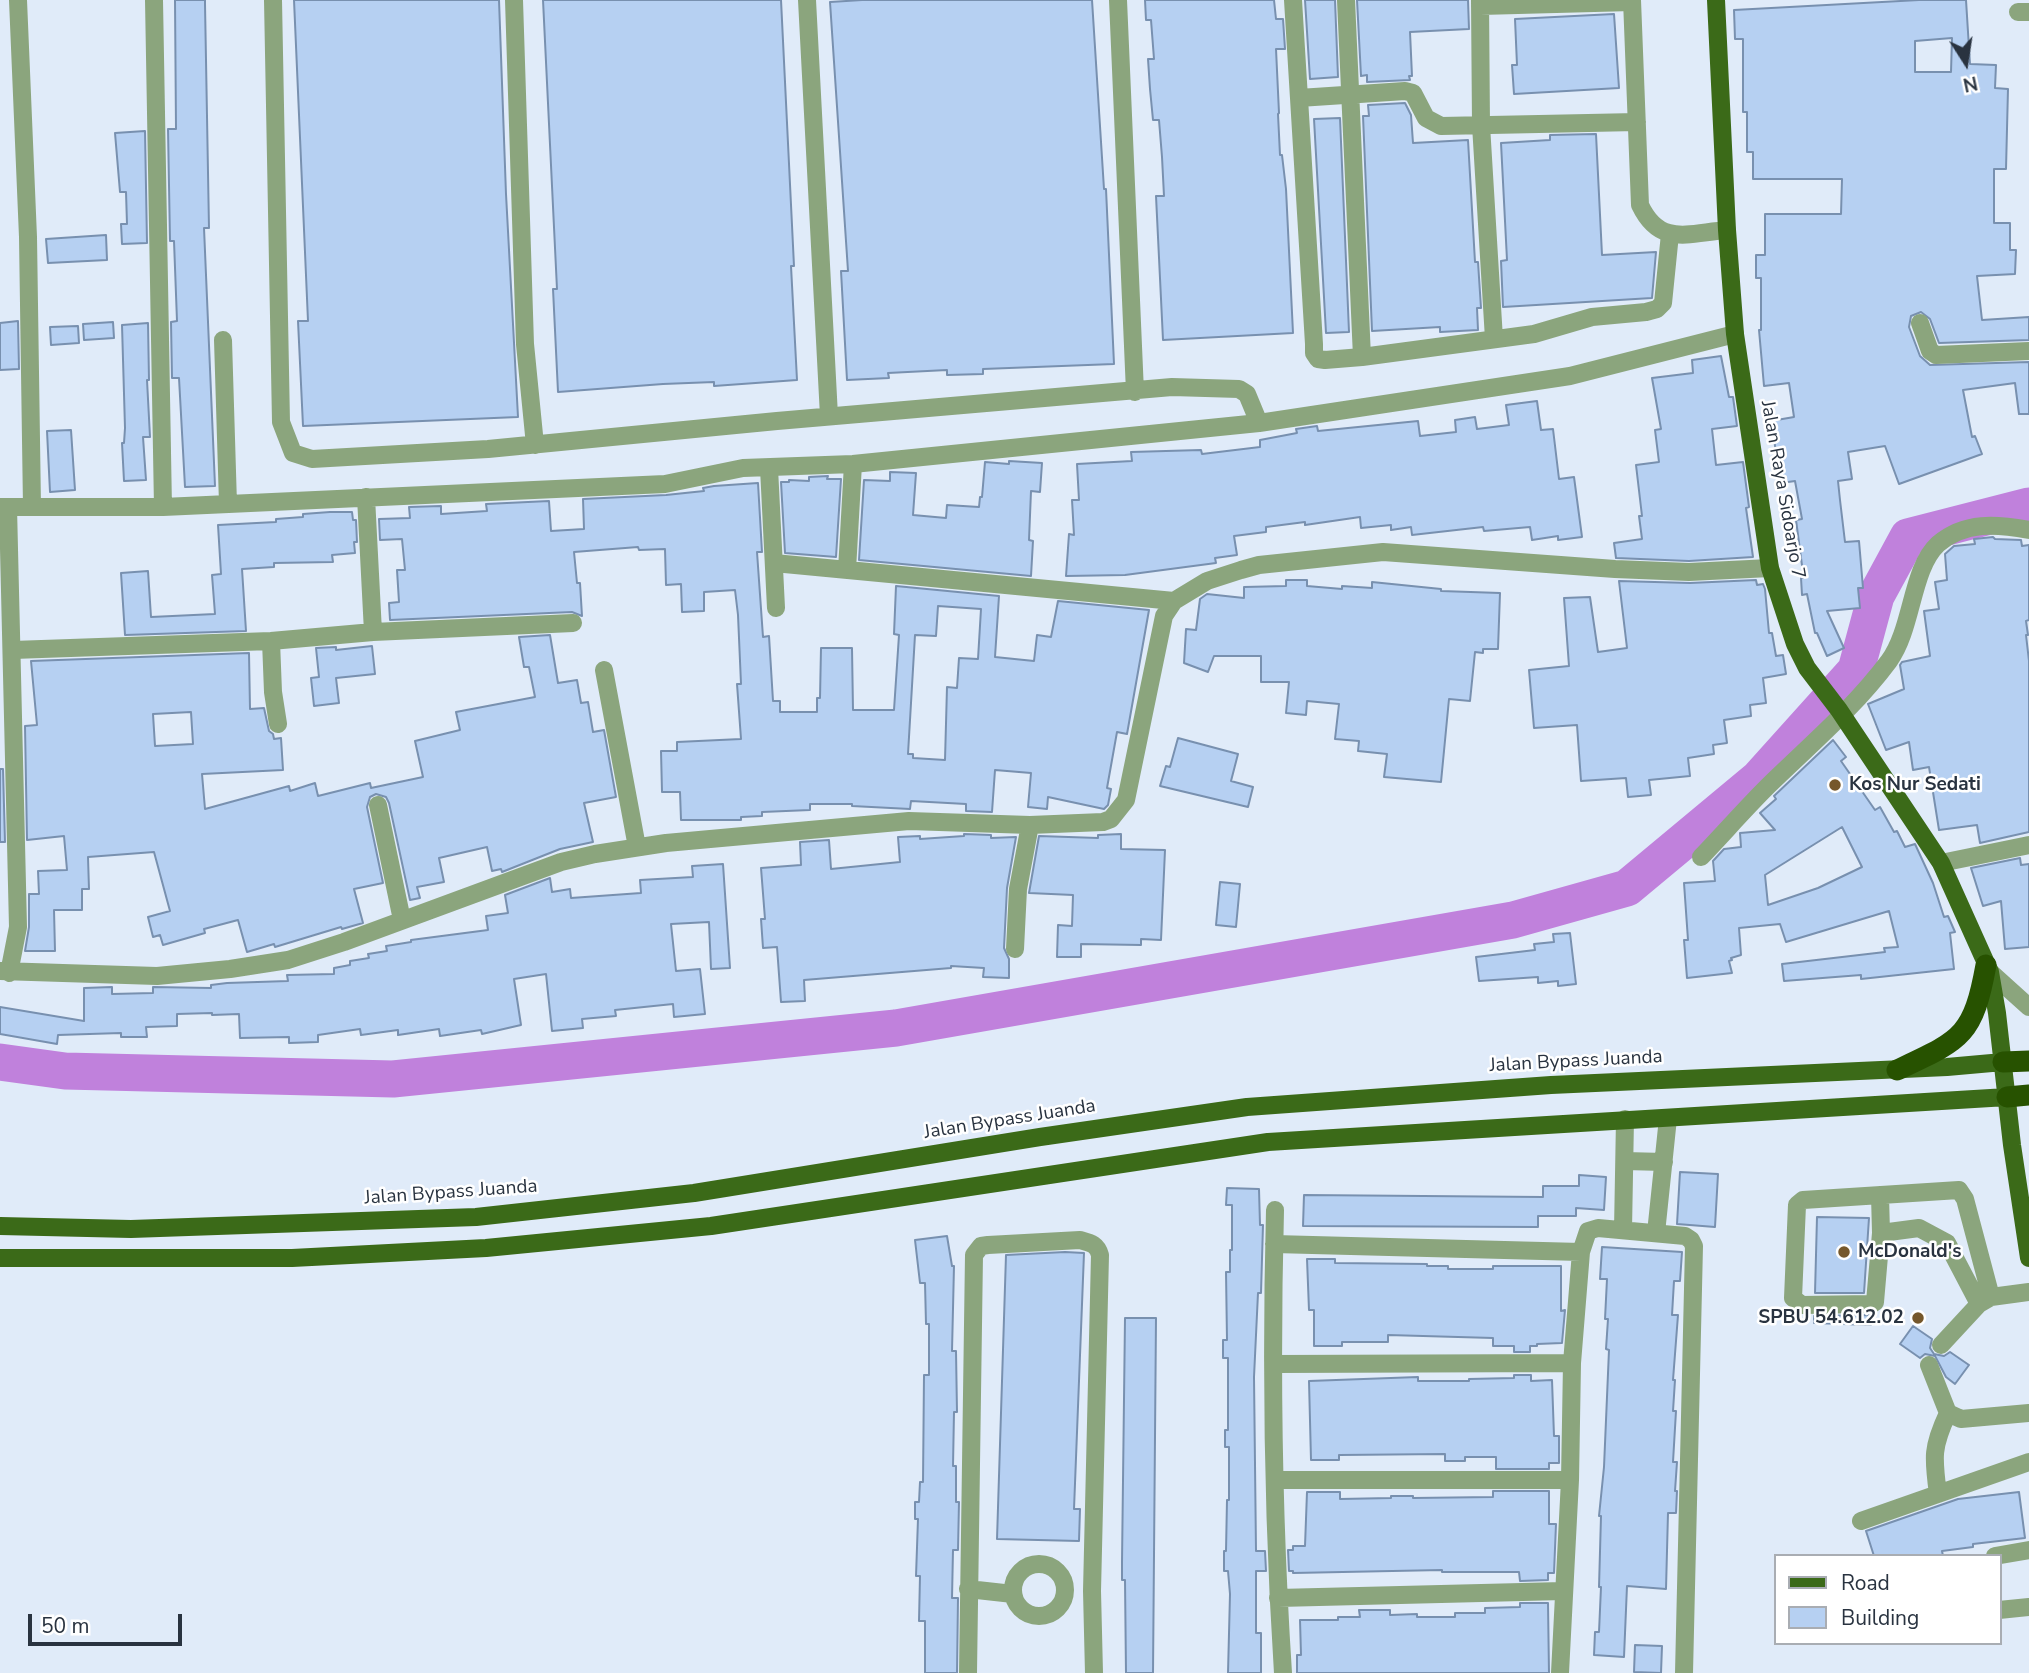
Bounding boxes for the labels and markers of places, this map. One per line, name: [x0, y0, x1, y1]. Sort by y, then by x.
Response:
place label: Kos Nur Sedati: [1849, 774, 1981, 796]
marker: Kos Nur Sedati: [1827, 777, 1843, 793]
place label: McDonald's: [1858, 1241, 1962, 1263]
marker: McDonald's: [1836, 1244, 1852, 1260]
place label: SPBU 54.612.02: [1758, 1307, 1904, 1329]
marker: SPBU 54.612.02: [1910, 1310, 1926, 1326]

